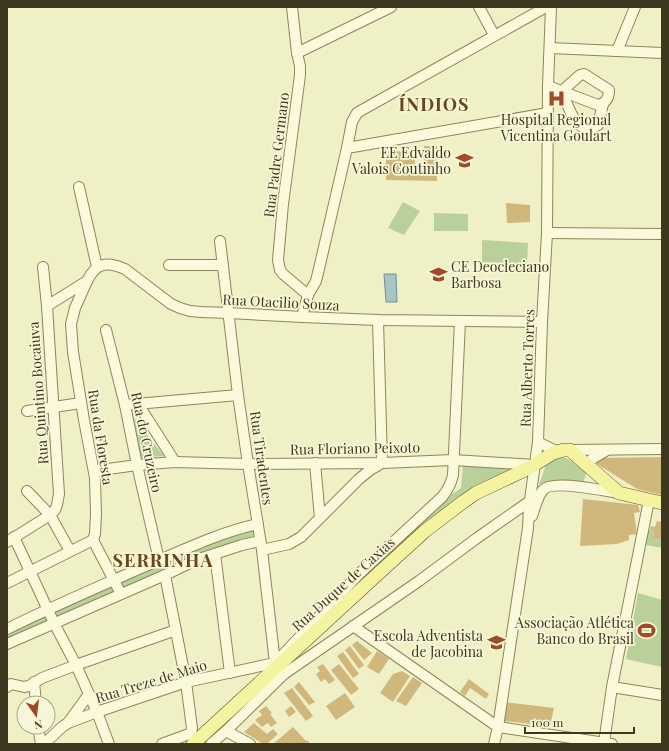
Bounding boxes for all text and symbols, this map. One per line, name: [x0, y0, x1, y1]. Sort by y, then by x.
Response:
hospital icon: Hospital Regional Vicentina Goulart: [546, 89, 566, 109]
street label: Rua Padre Germano: [259, 91, 293, 219]
district label: ÍNDIOS: [399, 92, 469, 116]
place label: Hospital Regional Vicentina Goulart: [500, 110, 612, 145]
place label: EE Edvaldo Valois Coutinho: [351, 143, 451, 178]
school or university icon: EE Edvaldo Valois Coutinho: [454, 150, 474, 170]
place label: CE Deocleciano Barbosa: [451, 257, 550, 292]
school or university icon: CE Deocleciano Barbosa: [428, 264, 448, 284]
street label: Rua Otacilio Souza: [222, 289, 340, 315]
street label: Rua Alberto Torres: [515, 309, 539, 427]
street label: Rua Quintino Bocaiuva: [24, 321, 52, 465]
street label: Rua da Floresta: [84, 388, 118, 486]
street label: Rua do Cruzeiro: [127, 390, 167, 494]
street label: Rua Tiradentes: [246, 410, 278, 506]
street label: Rua Floriano Peixoto: [290, 437, 421, 459]
street label: Rua Duque de Caxias: [288, 533, 398, 635]
district label: SERRINHA: [112, 548, 214, 572]
place label: Associação Atlética Banco do Brasil: [514, 613, 634, 648]
sports icon: Associação Atlética Banco do Brasil: [637, 620, 657, 640]
place label: Escola Adventista de Jacobina: [374, 626, 483, 661]
school or university icon: Escola Adventista de Jacobina: [486, 633, 506, 653]
street label: Rua Treze de Maio: [93, 655, 209, 707]
north arrow: [16, 695, 56, 735]
scale bar: [525, 709, 634, 735]
text: 100 m: [531, 714, 564, 730]
text: N: [33, 717, 44, 733]

